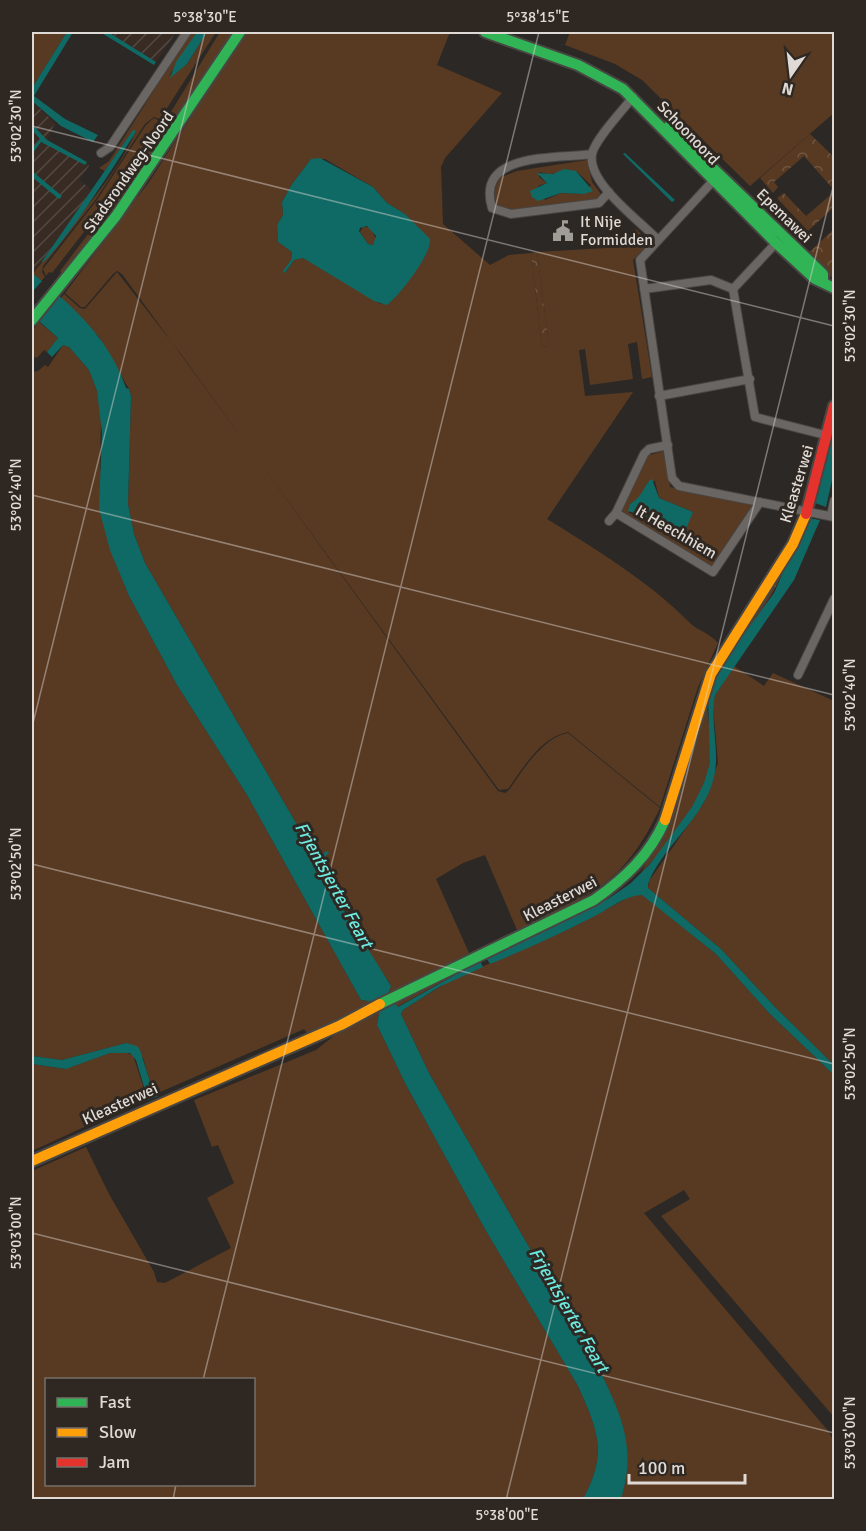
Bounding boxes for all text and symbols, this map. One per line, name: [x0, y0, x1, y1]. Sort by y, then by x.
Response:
text: 5°38'30"E: [173, 8, 237, 26]
text: 5°38'15"E: [506, 8, 570, 26]
north arrow: [761, 45, 821, 105]
text: N: [780, 78, 795, 100]
text: 53°02'30"N: [7, 89, 25, 163]
street label: Schoonoord: [653, 97, 723, 169]
street label: Stadsrondweg-Noord: [79, 107, 179, 237]
street label: Epemawei: [752, 185, 816, 247]
place label: It Nije Formidden: [580, 212, 653, 250]
public building icon: It Nije Formidden: [551, 219, 575, 243]
text: 53°02'30"N: [841, 289, 859, 363]
street label: Kleasterwei: [776, 443, 818, 525]
text: 53°02'40"N: [7, 458, 25, 532]
street label: It Heechhiem: [632, 501, 720, 563]
text: 53°02'40"N: [841, 658, 859, 732]
water label: Frjentsjerter Feart: [290, 818, 379, 954]
text: 53°02'50"N: [7, 827, 25, 901]
street label: Kleasterwei: [520, 872, 600, 926]
text: 53°02'50"N: [841, 1027, 859, 1101]
street label: Kleasterwei: [79, 1078, 161, 1130]
text: 53°03'00"N: [7, 1196, 25, 1270]
water label: Frjentsjerter Feart: [524, 1243, 615, 1379]
legend: [45, 1378, 255, 1486]
text: Fast: [99, 1391, 131, 1413]
text: 53°03'00"N: [841, 1396, 859, 1470]
text: Slow: [99, 1421, 136, 1443]
scale bar: [629, 1447, 744, 1485]
text: Jam: [99, 1451, 130, 1473]
text: 100 m: [638, 1457, 685, 1479]
text: 5°38'00"E: [475, 1506, 539, 1524]

